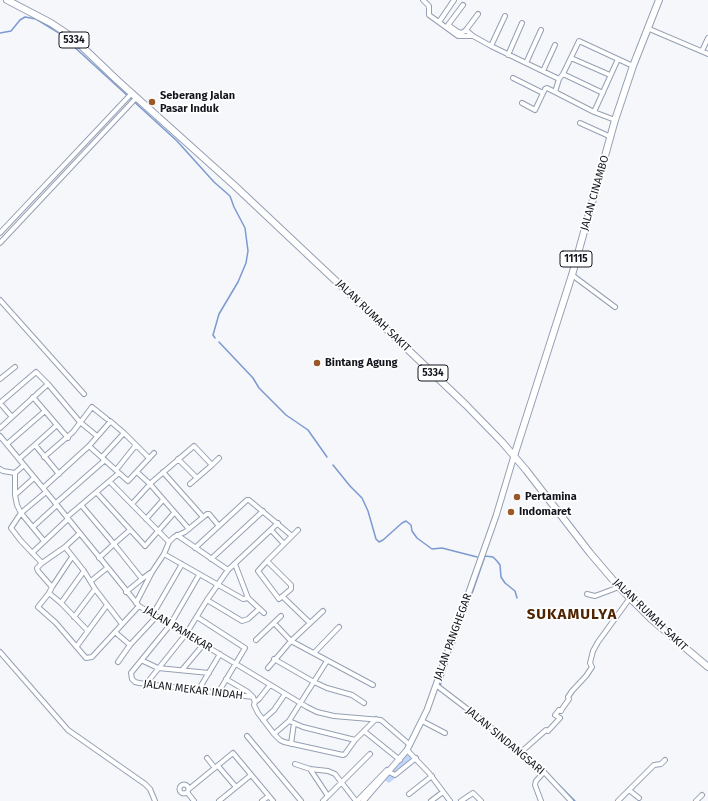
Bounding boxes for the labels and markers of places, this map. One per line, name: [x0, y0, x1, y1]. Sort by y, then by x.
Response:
place label: Seberang Jalan Pasar Induk: [160, 89, 235, 115]
marker: Seberang Jalan Pasar Induk: [147, 97, 157, 107]
place label: Bintang Agung: [325, 356, 398, 370]
marker: Bintang Agung: [312, 358, 322, 368]
place label: Pertamina: [525, 490, 577, 504]
marker: Pertamina: [512, 492, 522, 502]
place label: Indomaret: [519, 505, 571, 519]
marker: Indomaret: [506, 507, 516, 517]

